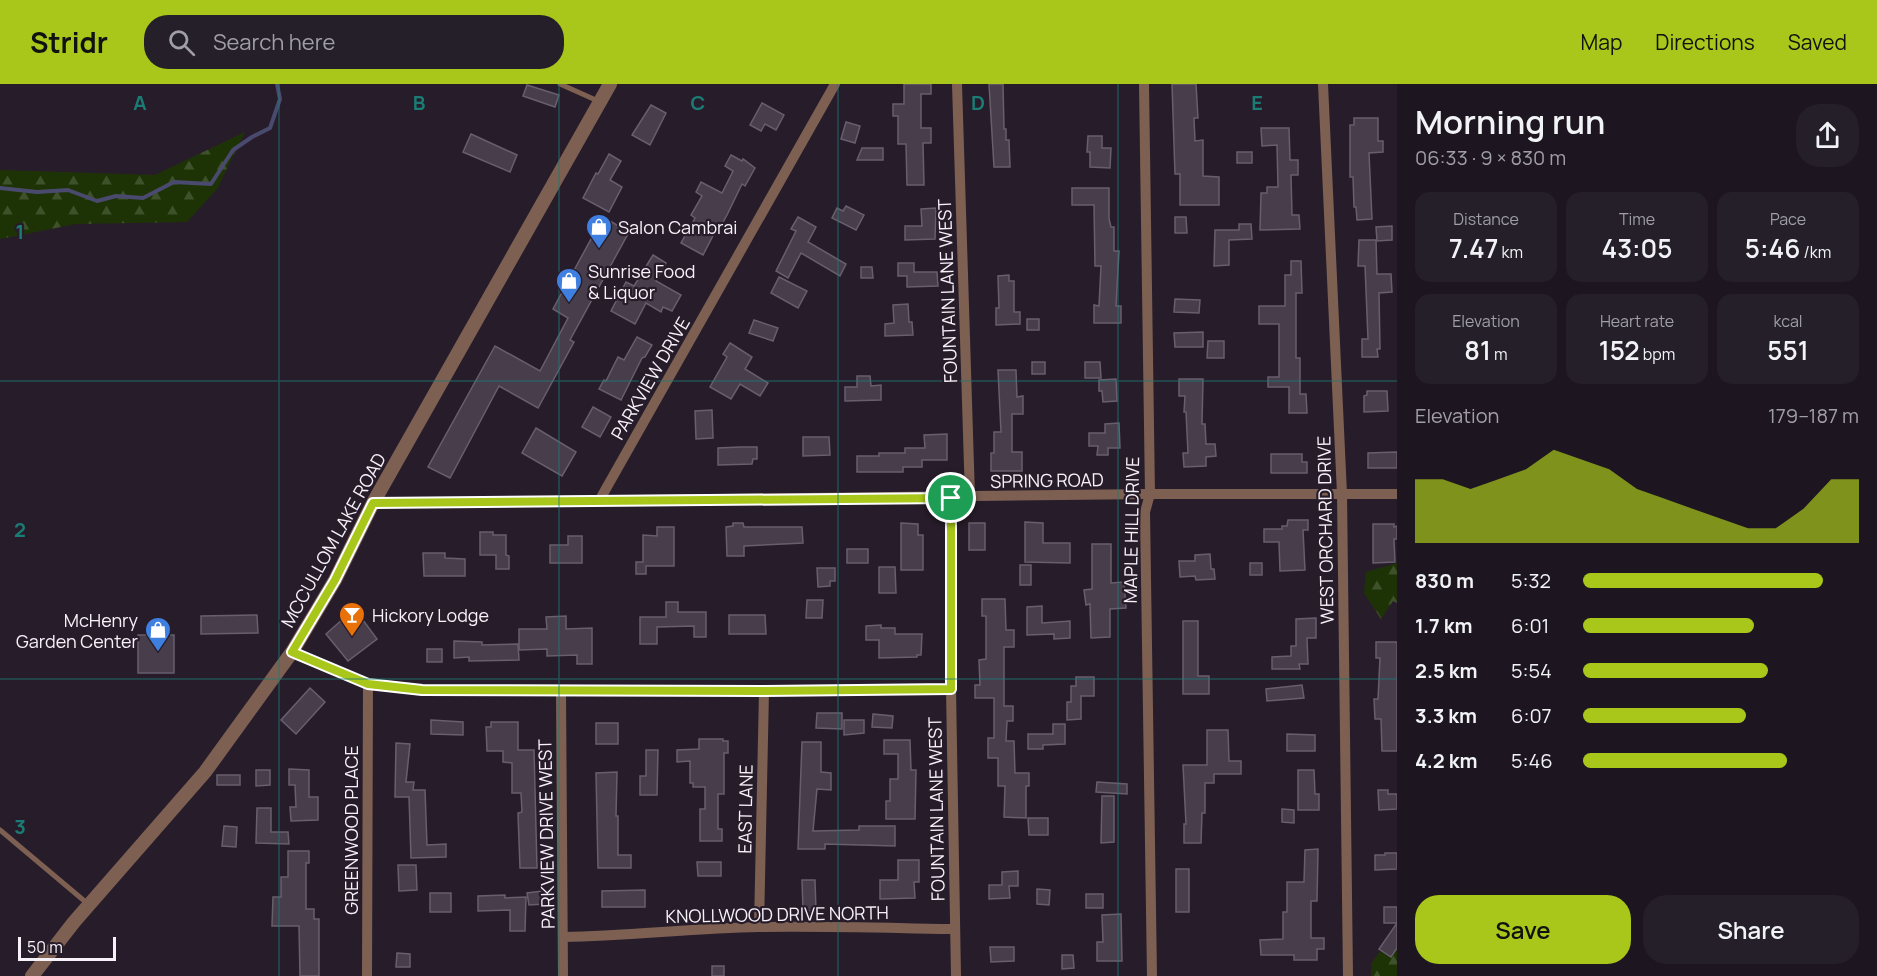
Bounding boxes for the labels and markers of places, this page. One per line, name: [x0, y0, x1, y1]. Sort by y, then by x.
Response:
shop icon: Salon Cambrai: [584, 212, 614, 250]
place label: Salon Cambrai: [618, 215, 737, 239]
place label: Sunrise Food & Liquor: [588, 259, 696, 304]
shop icon: Sunrise Food & Liquor: [554, 266, 584, 304]
pin: [925, 472, 976, 523]
bar icon: Hickory Lodge: [337, 600, 367, 638]
place label: Hickory Lodge: [372, 603, 489, 627]
place label: McHenry Garden Center: [16, 608, 139, 653]
shop icon: McHenry Garden Center: [143, 615, 173, 653]

